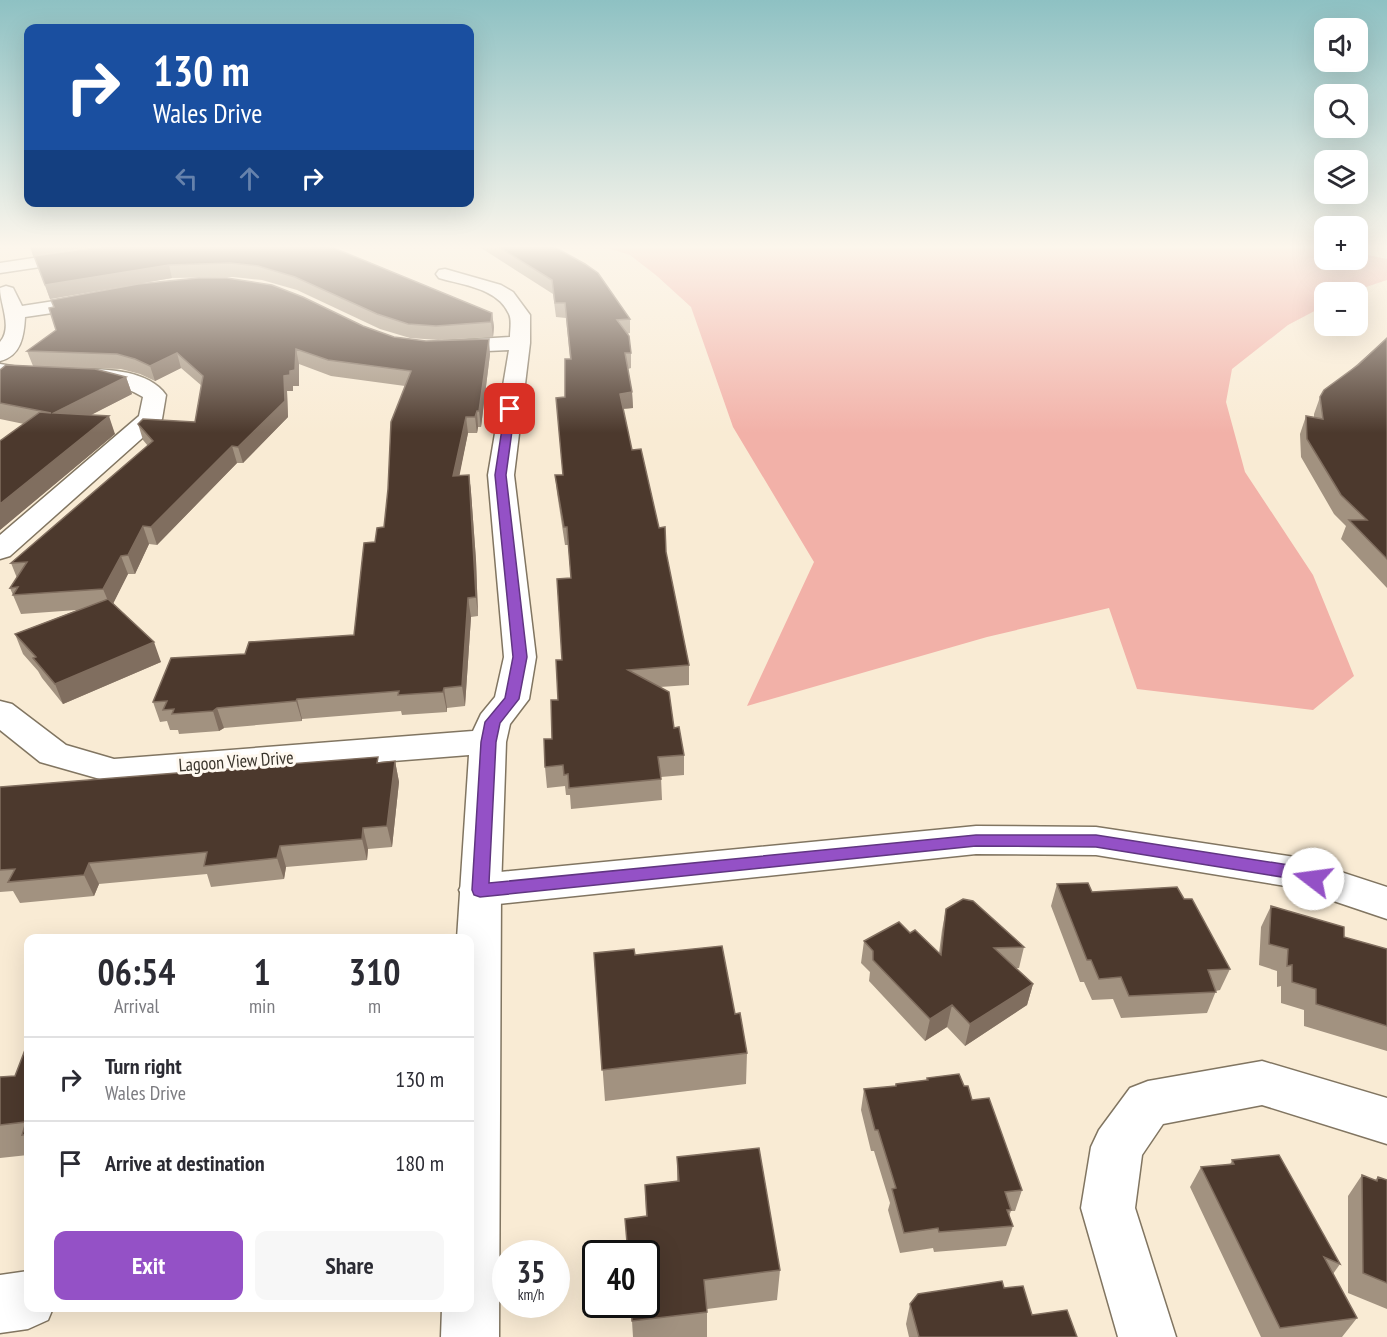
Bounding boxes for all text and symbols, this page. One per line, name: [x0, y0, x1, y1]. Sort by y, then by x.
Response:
map controls: [1314, 18, 1368, 336]
button: sound: [1314, 18, 1368, 72]
text: 130 m: [153, 43, 250, 98]
icon: right: [54, 48, 132, 126]
button: search: [1314, 84, 1368, 138]
text: Wales Drive: [153, 96, 262, 130]
button: layers: [1314, 150, 1368, 204]
icon: left: [170, 162, 203, 195]
icon: ahead: [233, 162, 266, 195]
icon: right: [296, 162, 329, 195]
button: +: [1314, 216, 1368, 270]
button: −: [1314, 282, 1368, 336]
pin: [484, 383, 535, 434]
icon: arrive: [493, 392, 526, 425]
street label: Lagoon View Drive: [178, 746, 294, 776]
position arrow: [1281, 847, 1345, 911]
text: 06:54: [98, 948, 175, 995]
text: 1: [253, 948, 271, 995]
text: 310: [349, 948, 400, 995]
text: Arrival: [114, 993, 159, 1019]
text: min: [249, 993, 275, 1019]
text: m: [368, 993, 381, 1019]
text: Turn right: [105, 1052, 182, 1080]
icon: right: [54, 1063, 87, 1096]
text: 130 m: [395, 1065, 444, 1093]
text: Wales Drive: [105, 1080, 186, 1106]
icon: arrive: [54, 1147, 87, 1180]
text: Arrive at destination: [105, 1149, 265, 1177]
text: 180 m: [395, 1149, 444, 1177]
button: Exit: [54, 1231, 243, 1300]
button: Share: [255, 1231, 444, 1300]
speed limit sign: 40: [582, 1240, 660, 1318]
text: 35: [517, 1252, 545, 1291]
text: km/h: [518, 1285, 544, 1304]

